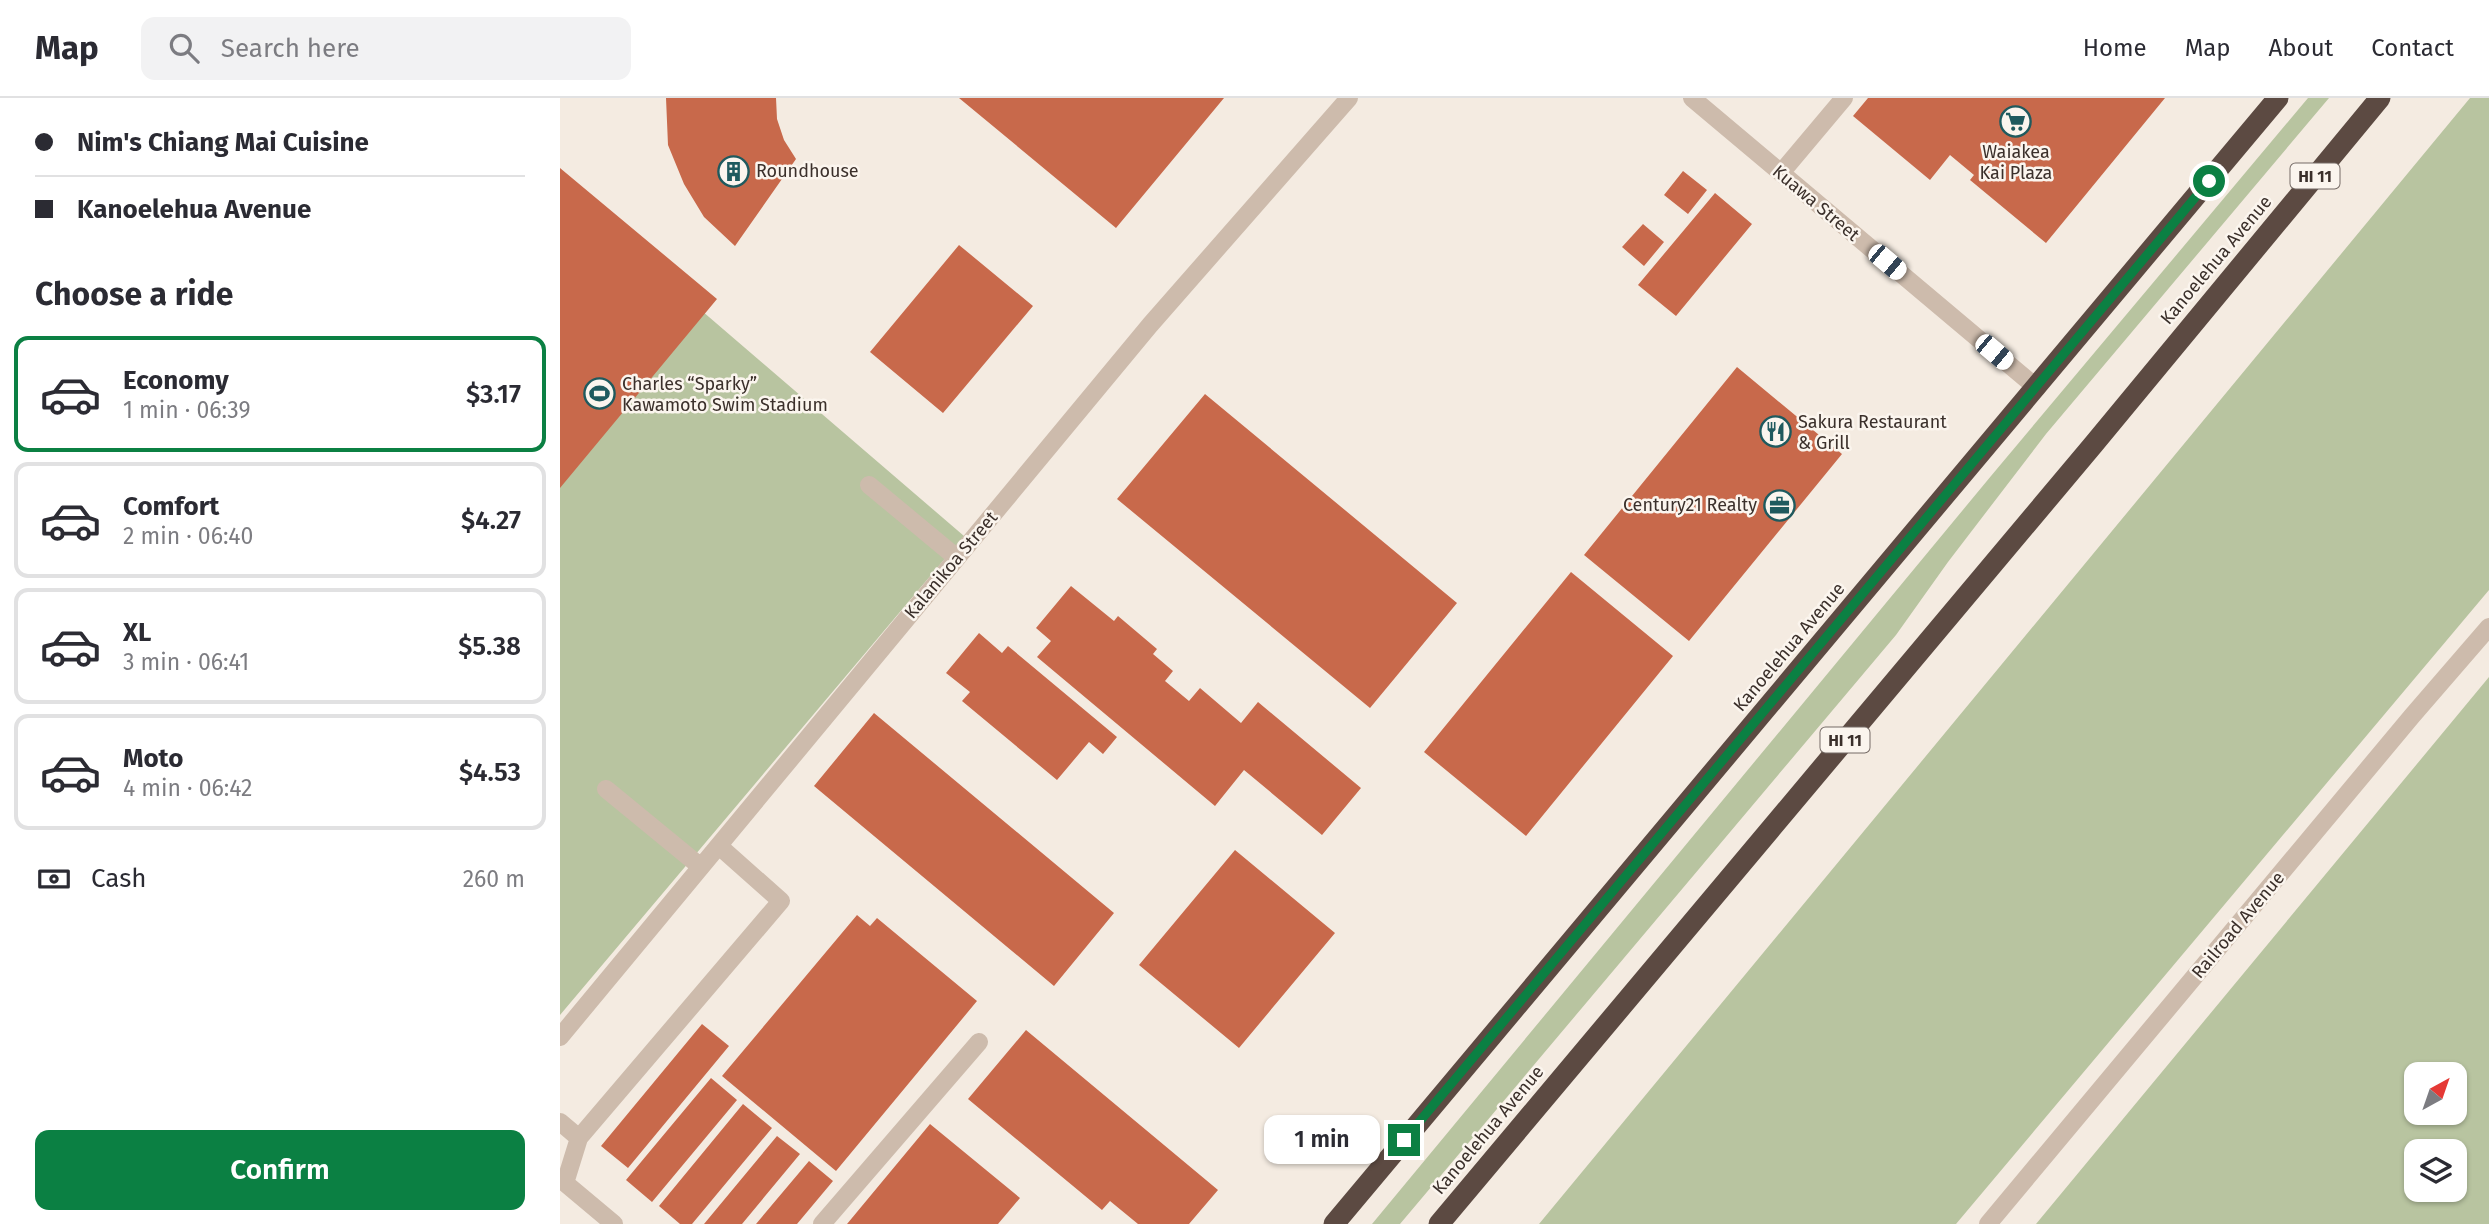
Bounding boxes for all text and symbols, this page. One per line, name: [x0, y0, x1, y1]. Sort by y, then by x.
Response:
search box: [141, 17, 631, 80]
text: Map: [35, 28, 99, 68]
icon: search: [165, 29, 203, 67]
text: Search here: [221, 33, 360, 64]
text: Home: [2083, 34, 2147, 62]
text: Map: [2185, 34, 2231, 62]
text: About: [2269, 34, 2333, 62]
text: Contact: [2371, 34, 2454, 62]
supermarket icon: Waiakea Kai Plaza: [1999, 105, 2033, 139]
text: Nim's Chiang Mai Cuisine: [77, 127, 369, 158]
place label: Waiakea Kai Plaza: [1980, 141, 2052, 184]
building icon: Roundhouse: [716, 154, 750, 188]
place label: Roundhouse: [756, 160, 859, 182]
street label: Kuawa Street: [1768, 160, 1864, 246]
road number: HI 11: [2290, 164, 2340, 188]
route start: [2193, 165, 2225, 197]
street label: Kanoelehua Avenue: [2156, 191, 2276, 329]
text: Kanoelehua Avenue: [77, 194, 311, 225]
car: [1865, 240, 1910, 284]
text: Choose a ride: [35, 275, 233, 313]
car: [1972, 330, 2017, 374]
icon: car: [39, 363, 102, 426]
text: Economy: [123, 365, 229, 396]
place label: Charles “Sparky” Kawamoto Swim Stadium: [622, 373, 828, 416]
sports icon: Charles “Sparky” Kawamoto Swim Stadium: [582, 377, 616, 411]
text: $3.17: [466, 379, 521, 410]
text: 1 min · 06:39: [123, 396, 251, 424]
place label: Sakura Restaurant & Grill: [1798, 411, 1947, 454]
restaurant icon: Sakura Restaurant & Grill: [1758, 415, 1792, 449]
office icon: Century21 Realty: [1763, 488, 1797, 522]
icon: car: [39, 489, 102, 552]
text: Comfort: [123, 491, 219, 522]
place label: Century21 Realty: [1623, 494, 1757, 516]
text: $4.27: [461, 505, 521, 536]
street label: Kalanikoa Street: [900, 506, 1003, 623]
text: 2 min · 06:40: [123, 522, 253, 550]
street label: Kanoelehua Avenue: [1729, 578, 1849, 716]
icon: car: [39, 615, 102, 678]
text: XL: [123, 617, 151, 648]
text: $5.38: [458, 631, 521, 662]
text: 3 min · 06:41: [123, 648, 249, 676]
road number: HI 11: [1820, 727, 1870, 752]
icon: car: [39, 741, 102, 804]
text: Moto: [123, 743, 183, 774]
text: $4.53: [459, 757, 521, 788]
text: 4 min · 06:42: [123, 774, 252, 802]
icon: cash: [35, 860, 73, 898]
text: Cash: [91, 863, 147, 894]
text: 260 m: [463, 865, 525, 893]
street label: Railroad Avenue: [2187, 867, 2289, 983]
street label: Kanoelehua Avenue: [1428, 1061, 1548, 1199]
north arrow: [2404, 1062, 2468, 1125]
map controls: [2404, 1062, 2467, 1202]
callout: 1 min: [1264, 1116, 1380, 1164]
route end: [1388, 1124, 1420, 1156]
text: 1 min: [1294, 1125, 1350, 1153]
button: Confirm: [35, 1130, 525, 1210]
button: layers: [2404, 1139, 2467, 1202]

